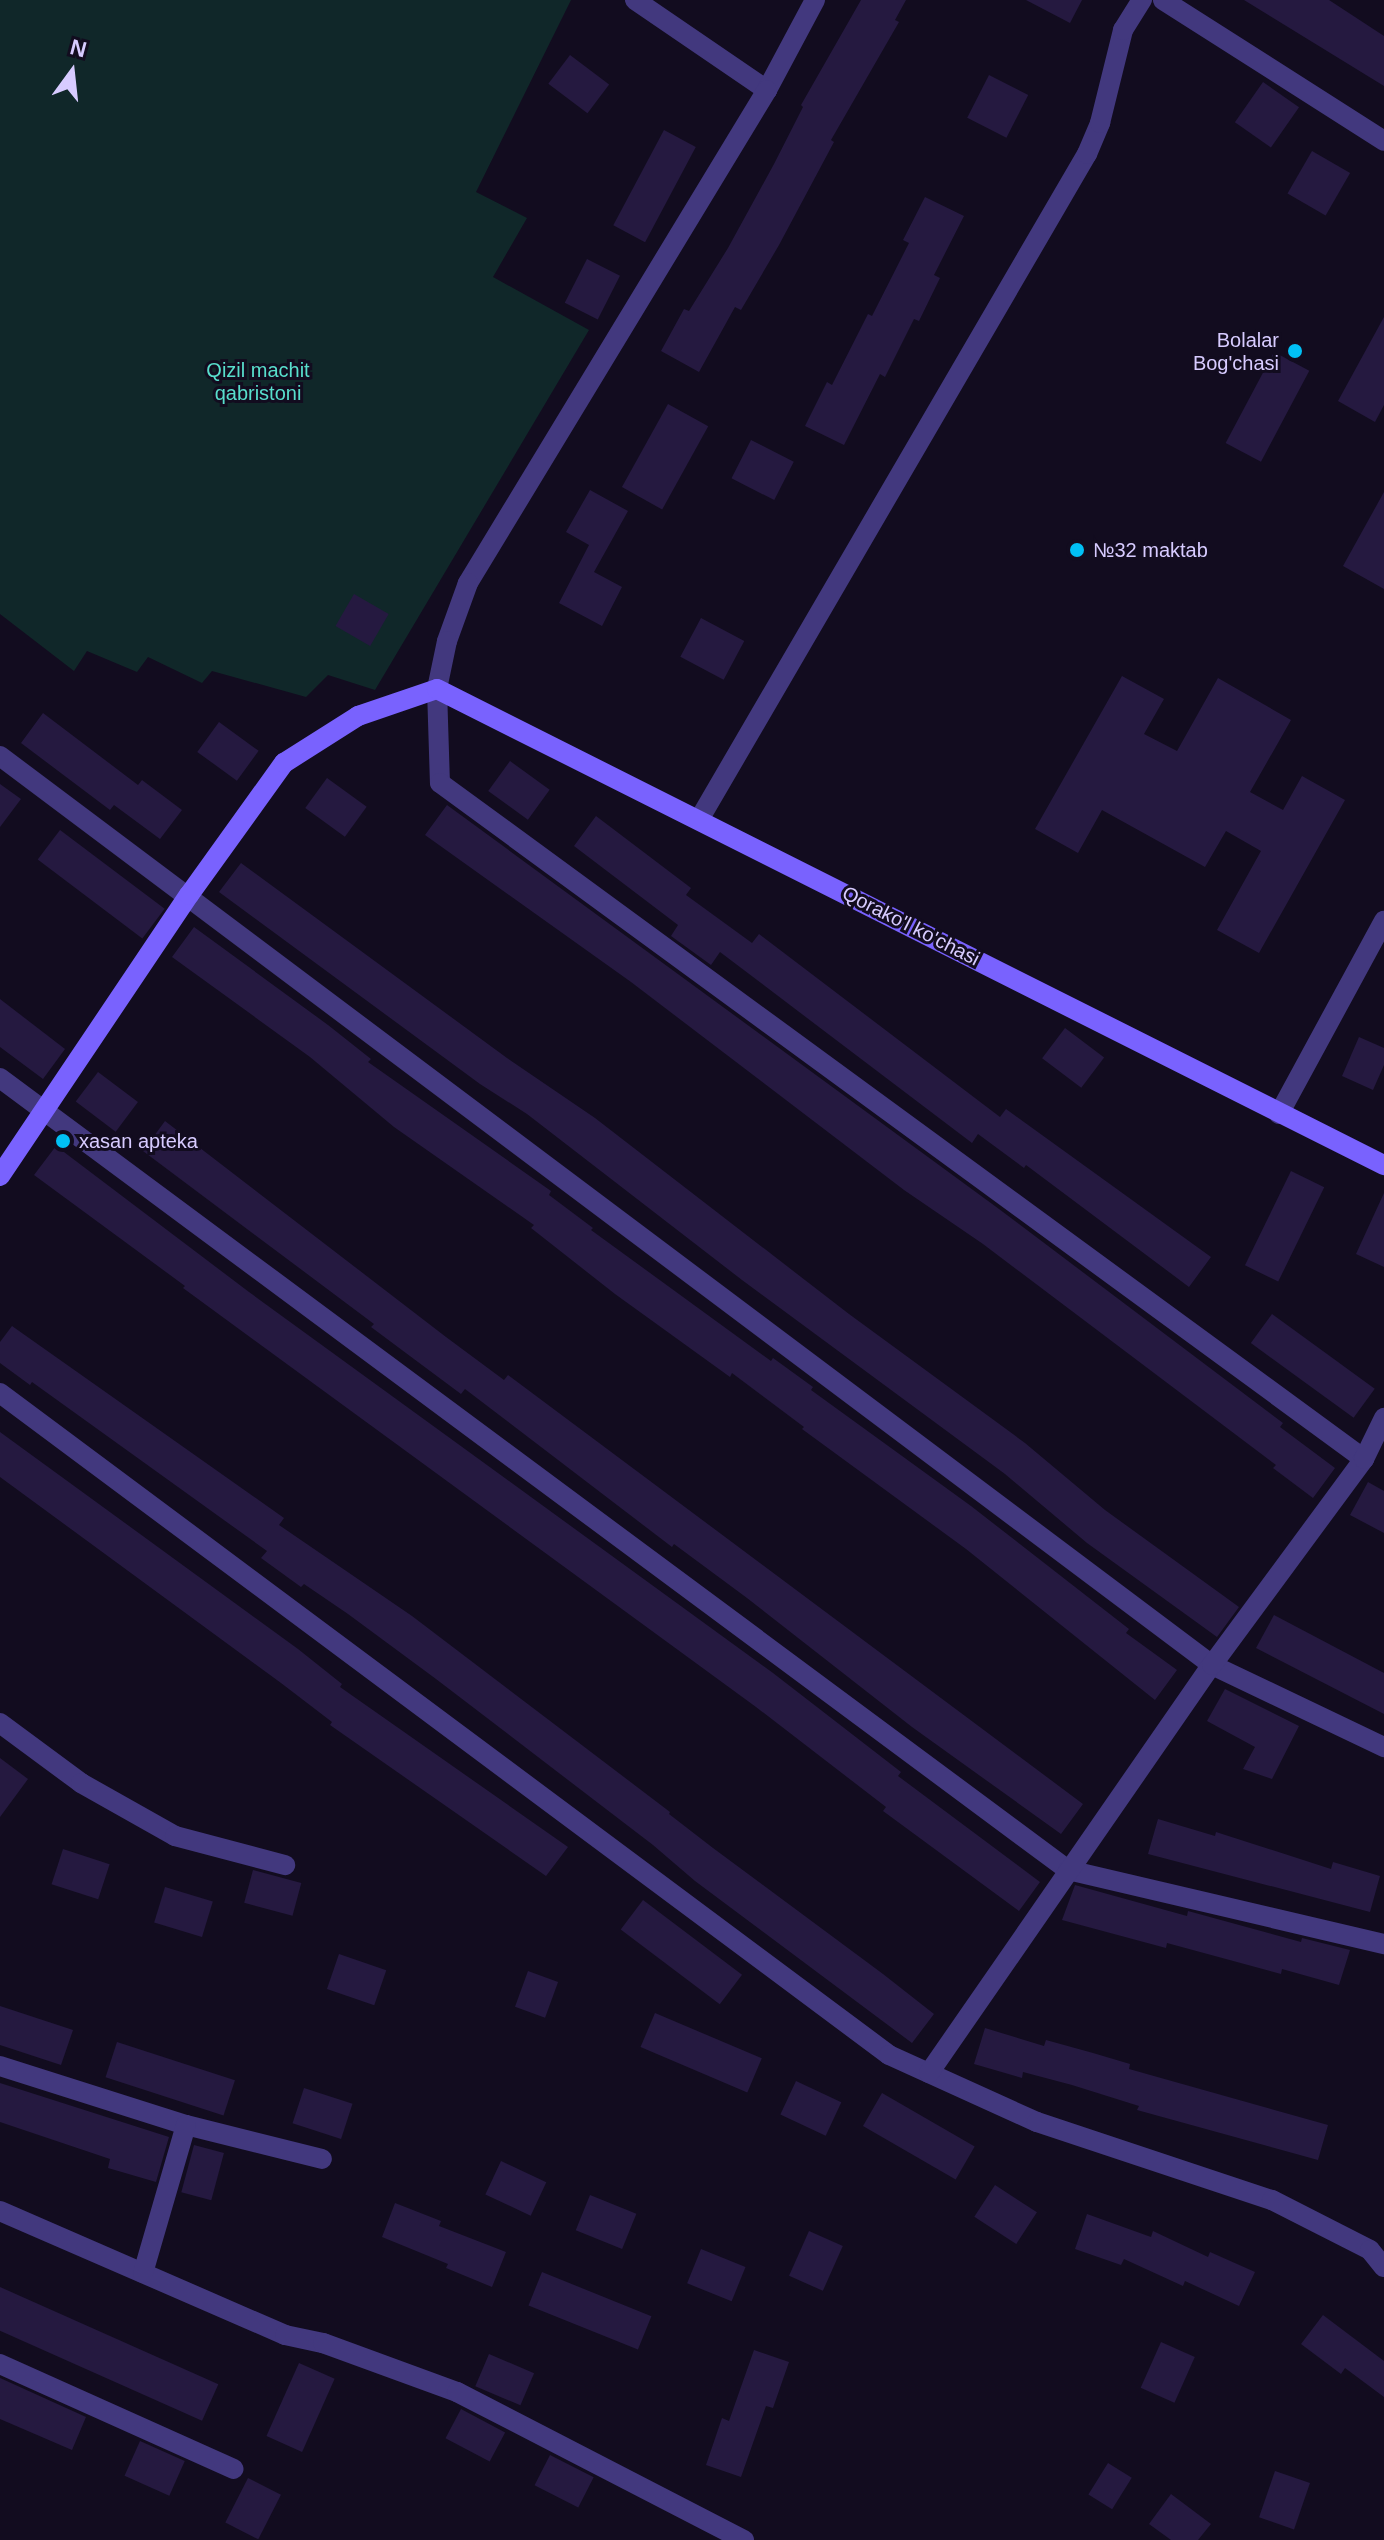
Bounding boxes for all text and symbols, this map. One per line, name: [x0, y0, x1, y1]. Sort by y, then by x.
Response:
north arrow: [32, 32, 112, 112]
text: N: [67, 34, 89, 62]
place label: Bolalar Bog'chasi: [1193, 328, 1279, 375]
marker: Bolalar Bog'chasi: [1286, 342, 1304, 360]
park label: Qizil machit qabristoni: [206, 359, 310, 406]
place label: №32 maktab: [1093, 538, 1208, 562]
marker: №32 maktab: [1068, 541, 1086, 559]
street label: Qorako'l ko'chasi: [838, 881, 984, 971]
place label: xasan apteka: [79, 1129, 198, 1153]
marker: xasan apteka: [54, 1132, 72, 1150]

